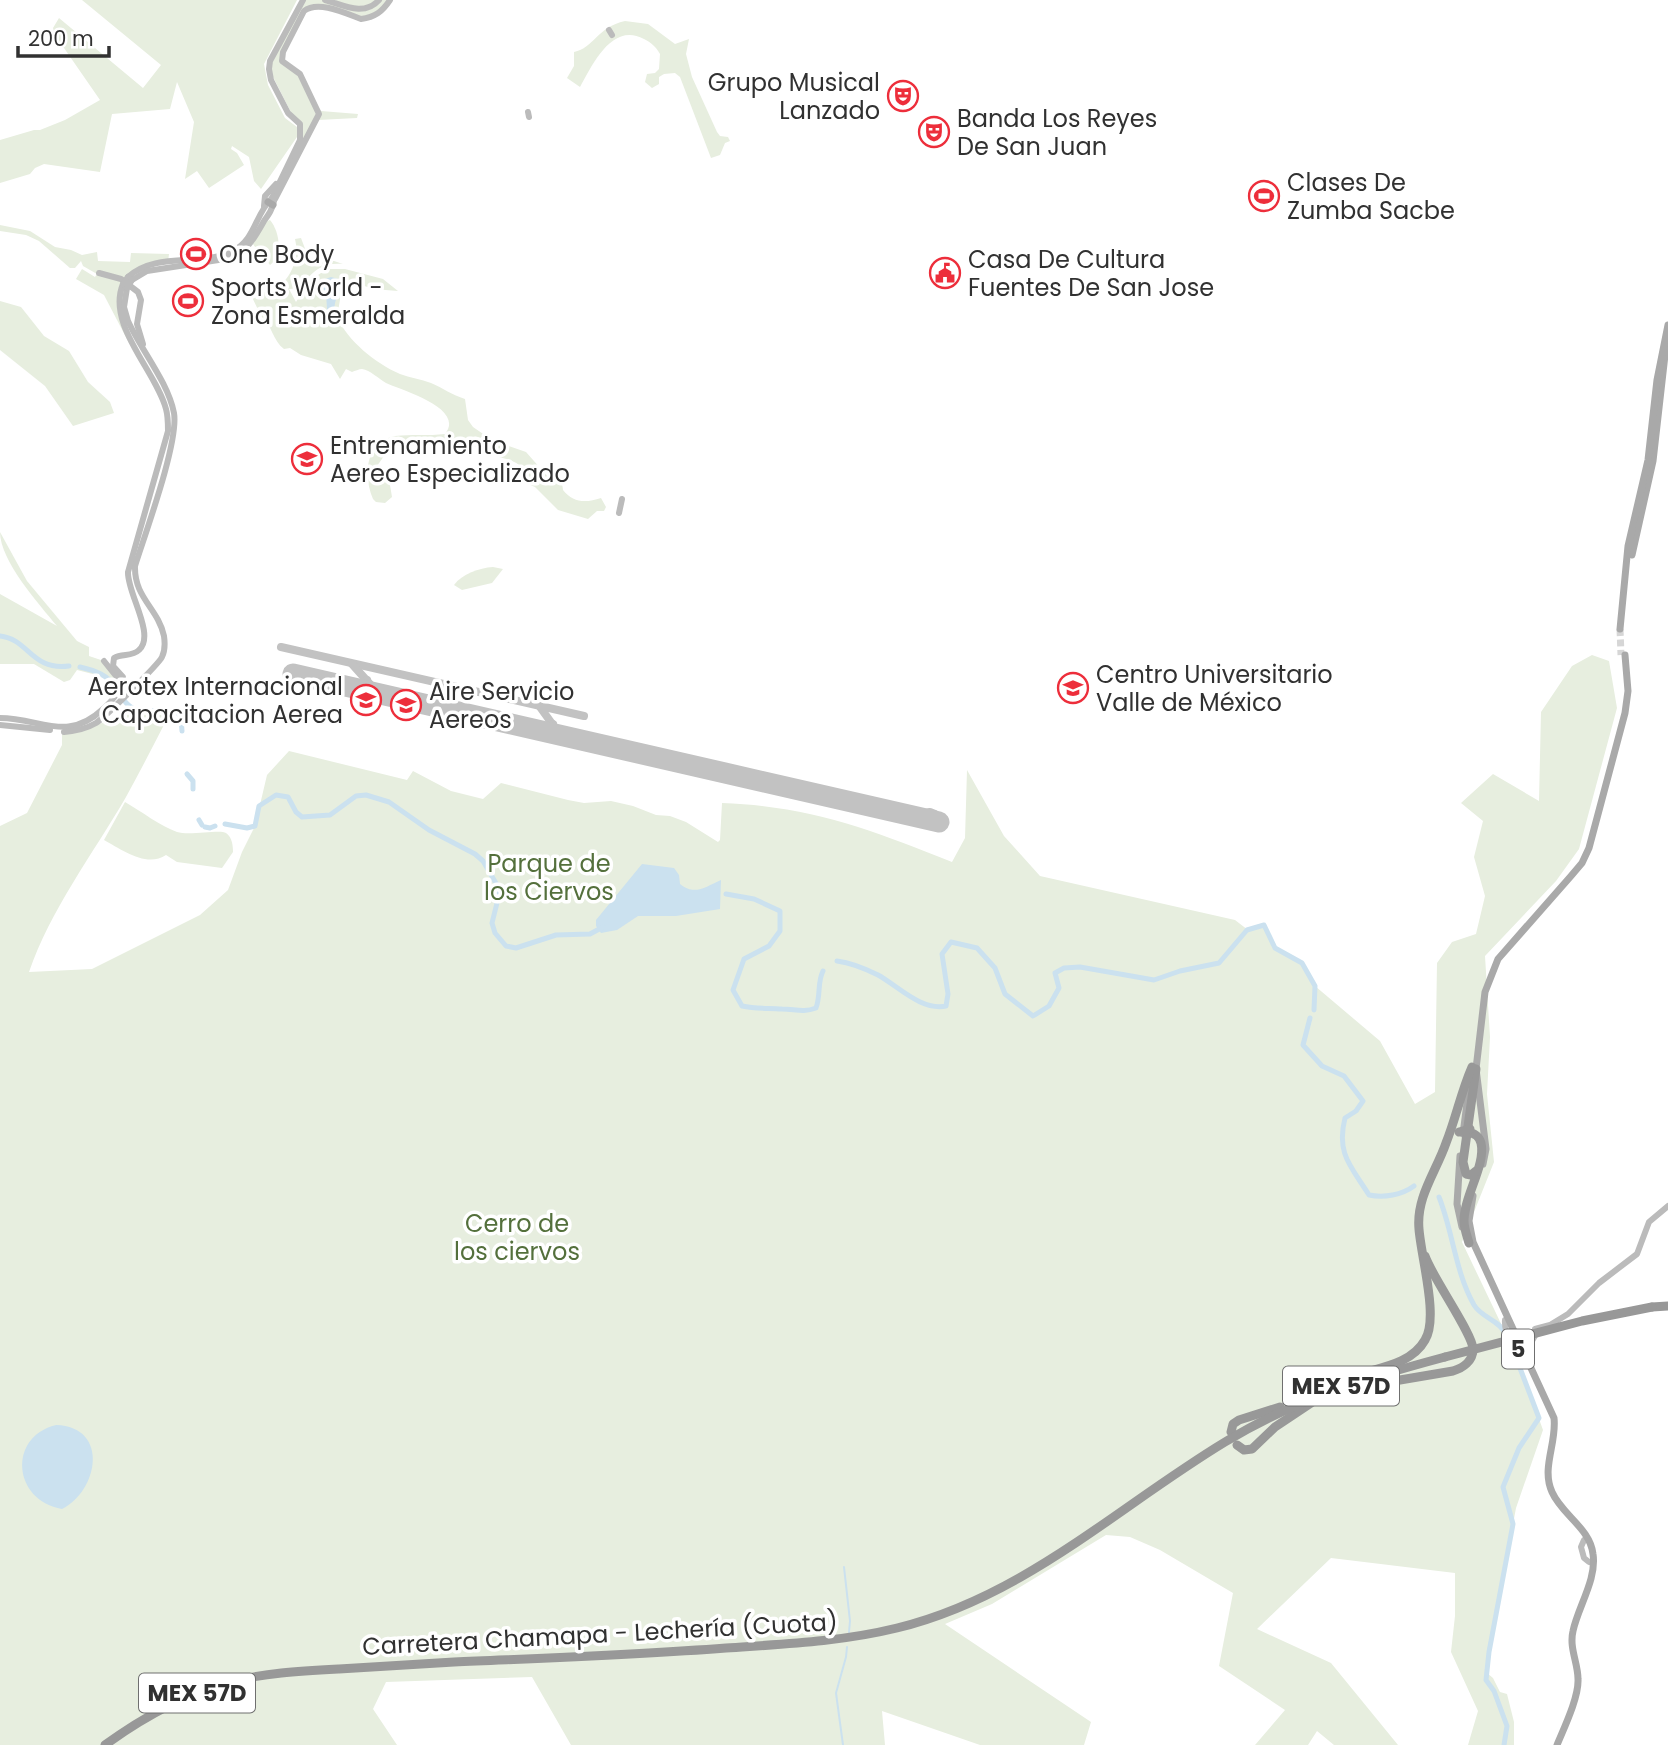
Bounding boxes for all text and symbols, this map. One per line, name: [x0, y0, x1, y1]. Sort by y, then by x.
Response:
scale bar: [18, 14, 108, 58]
text: 200 m: [28, 24, 94, 53]
place label: Grupo Musical Lanzado: [708, 66, 880, 127]
theatre icon: Grupo Musical Lanzado: [886, 79, 920, 113]
place label: Banda Los Reyes De San Juan: [957, 102, 1157, 163]
theatre icon: Banda Los Reyes De San Juan: [917, 115, 951, 149]
place label: Clases De Zumba Sacbe: [1287, 166, 1455, 227]
sports icon: Clases De Zumba Sacbe: [1247, 179, 1281, 213]
sports icon: One Body: [179, 237, 213, 271]
place label: One Body: [219, 238, 335, 271]
place label: Casa De Cultura Fuentes De San Jose: [968, 243, 1214, 304]
public building icon: Casa De Cultura Fuentes De San Jose: [928, 256, 962, 290]
place label: Sports World - Zona Esmeralda: [211, 271, 405, 332]
sports icon: Sports World - Zona Esmeralda: [171, 284, 205, 318]
place label: Entrenamiento Aereo Especializado: [330, 429, 570, 490]
school or university icon: Entrenamiento Aereo Especializado: [290, 442, 324, 476]
place label: Centro Universitario Valle de México: [1096, 658, 1333, 719]
place label: Aerotex Internacional Capacitacion Aerea: [87, 670, 343, 731]
school or university icon: Centro Universitario Valle de México: [1056, 671, 1090, 705]
place label: Aire Servicio Aereos: [429, 675, 574, 736]
school or university icon: Aerotex Internacional Capacitacion Aerea: [349, 683, 383, 717]
school or university icon: Aire Servicio Aereos: [389, 688, 423, 722]
park label: Parque de los Ciervos: [484, 847, 614, 908]
park label: Cerro de los ciervos: [454, 1207, 580, 1268]
road number: 5: [1502, 1330, 1534, 1368]
road number: MEX 57D: [1283, 1366, 1399, 1406]
street label: Carretera Chamapa - Lechería (Cuota): [362, 1605, 838, 1663]
road number: MEX 57D: [139, 1674, 255, 1712]

